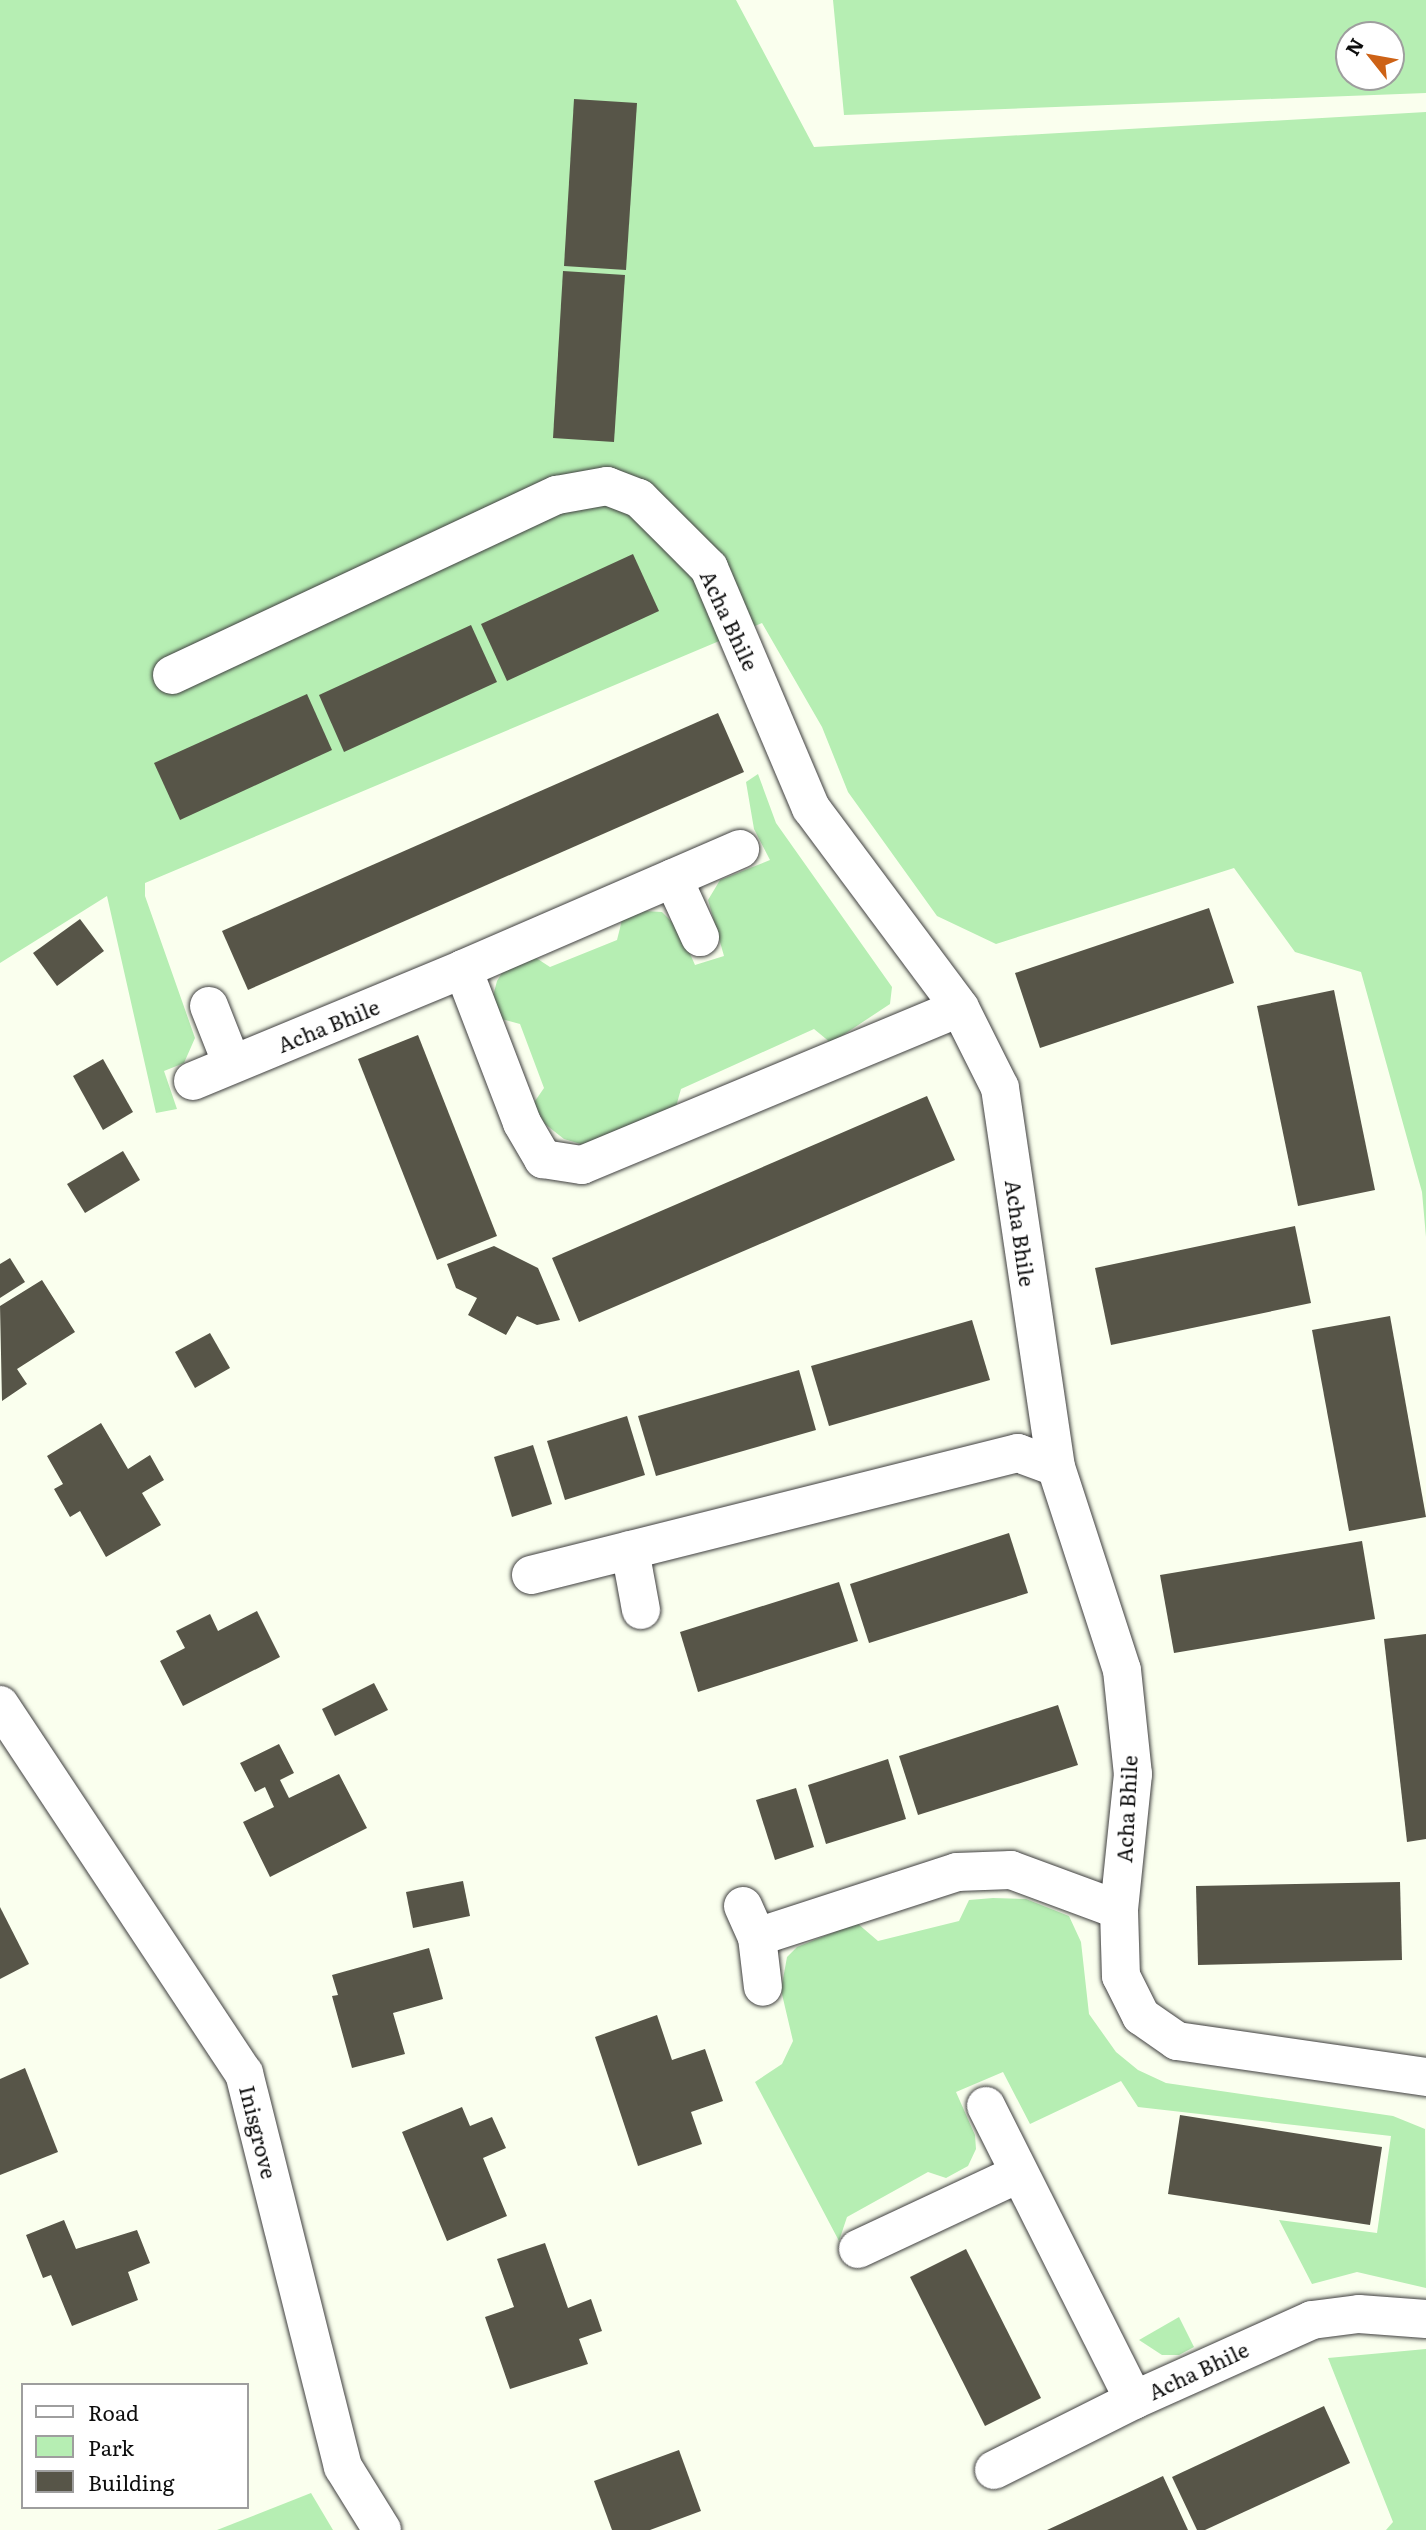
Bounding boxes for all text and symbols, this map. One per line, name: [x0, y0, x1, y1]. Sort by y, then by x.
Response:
north arrow: [1335, 21, 1405, 91]
text: N: [1338, 32, 1370, 60]
street label: Acha Bhile: [696, 566, 764, 674]
street label: Acha Bhile: [273, 993, 383, 1057]
street label: Acha Bhile: [1001, 1178, 1041, 1288]
street label: Acha Bhile: [1111, 1755, 1141, 1863]
street label: Inisgrove: [235, 2083, 283, 2181]
street label: Acha Bhile: [1144, 2336, 1252, 2404]
legend: [21, 2383, 248, 2509]
text: Road: [88, 2396, 139, 2427]
text: Park: [88, 2431, 134, 2462]
text: Building: [88, 2466, 174, 2497]

